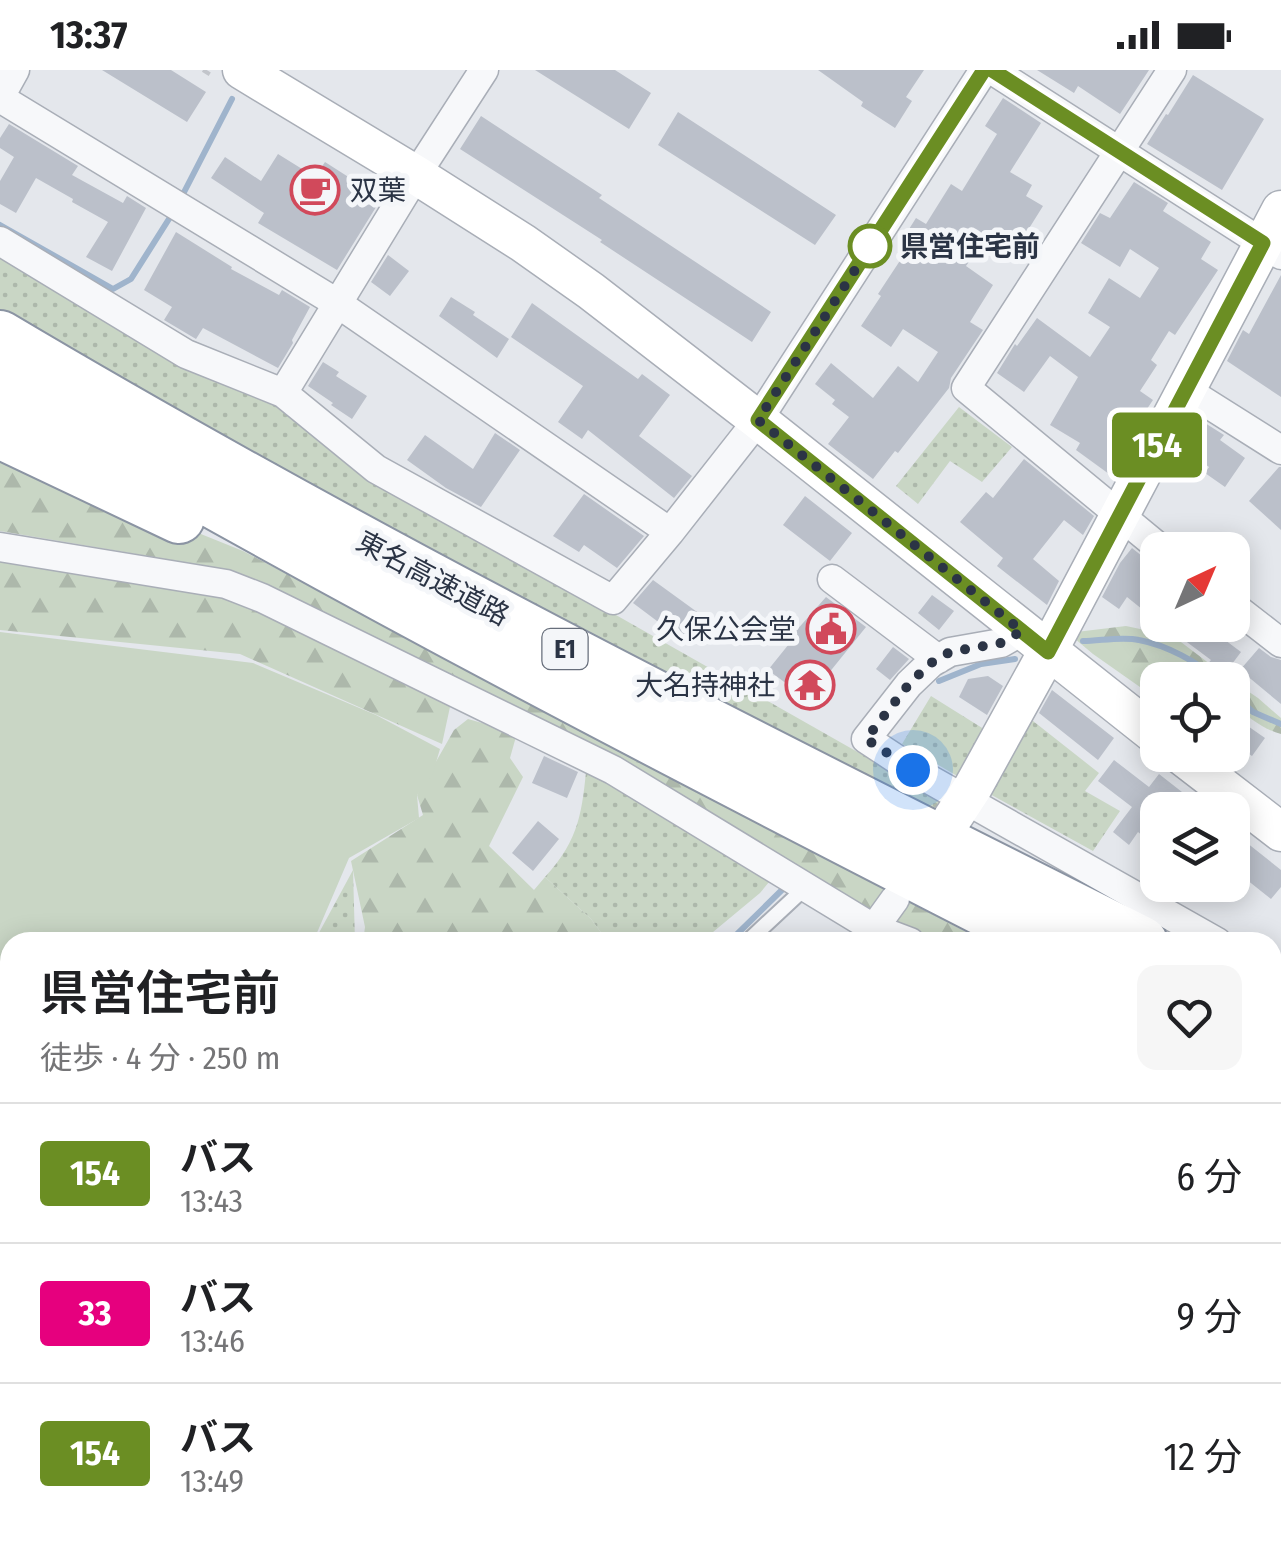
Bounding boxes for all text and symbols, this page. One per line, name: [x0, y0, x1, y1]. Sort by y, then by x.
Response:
text: 13:37: [50, 12, 127, 58]
cafe icon: 双葉: [289, 164, 341, 216]
place label: 双葉: [350, 174, 406, 207]
marker: 県営住宅前: [849, 225, 891, 267]
place label: 県営住宅前: [900, 230, 1040, 263]
line badge: 154: [1100, 412, 1214, 478]
text: 154: [1132, 424, 1182, 466]
street label: 東名高速道路: [351, 524, 515, 632]
north arrow: [1140, 532, 1250, 642]
map controls: [1140, 532, 1250, 902]
public building icon: 久保公会堂: [805, 603, 857, 655]
place label: 久保公会堂: [656, 613, 796, 646]
road number: E1: [542, 629, 588, 669]
temple icon: 大名持神社: [784, 659, 836, 711]
button: locate: [1140, 662, 1250, 772]
place label: 大名持神社: [635, 669, 775, 702]
your location: [888, 745, 938, 795]
button: layers: [1140, 792, 1250, 902]
text: 県営住宅前: [40, 965, 280, 1023]
button: heart: [1137, 965, 1242, 1070]
text: 徒歩 · 4 分 · 250 m: [40, 1039, 280, 1077]
text: バス: [180, 1135, 256, 1181]
text: 154: [70, 1152, 120, 1194]
text: 6 分: [1176, 1154, 1242, 1200]
text: 13:43: [180, 1182, 243, 1220]
text: バス: [180, 1275, 256, 1321]
text: 33: [78, 1292, 112, 1334]
text: 9 分: [1177, 1294, 1242, 1340]
text: 13:46: [180, 1322, 245, 1360]
text: バス: [180, 1415, 256, 1461]
text: 154: [70, 1432, 120, 1474]
text: 12 分: [1163, 1434, 1242, 1480]
text: 13:49: [180, 1462, 244, 1500]

